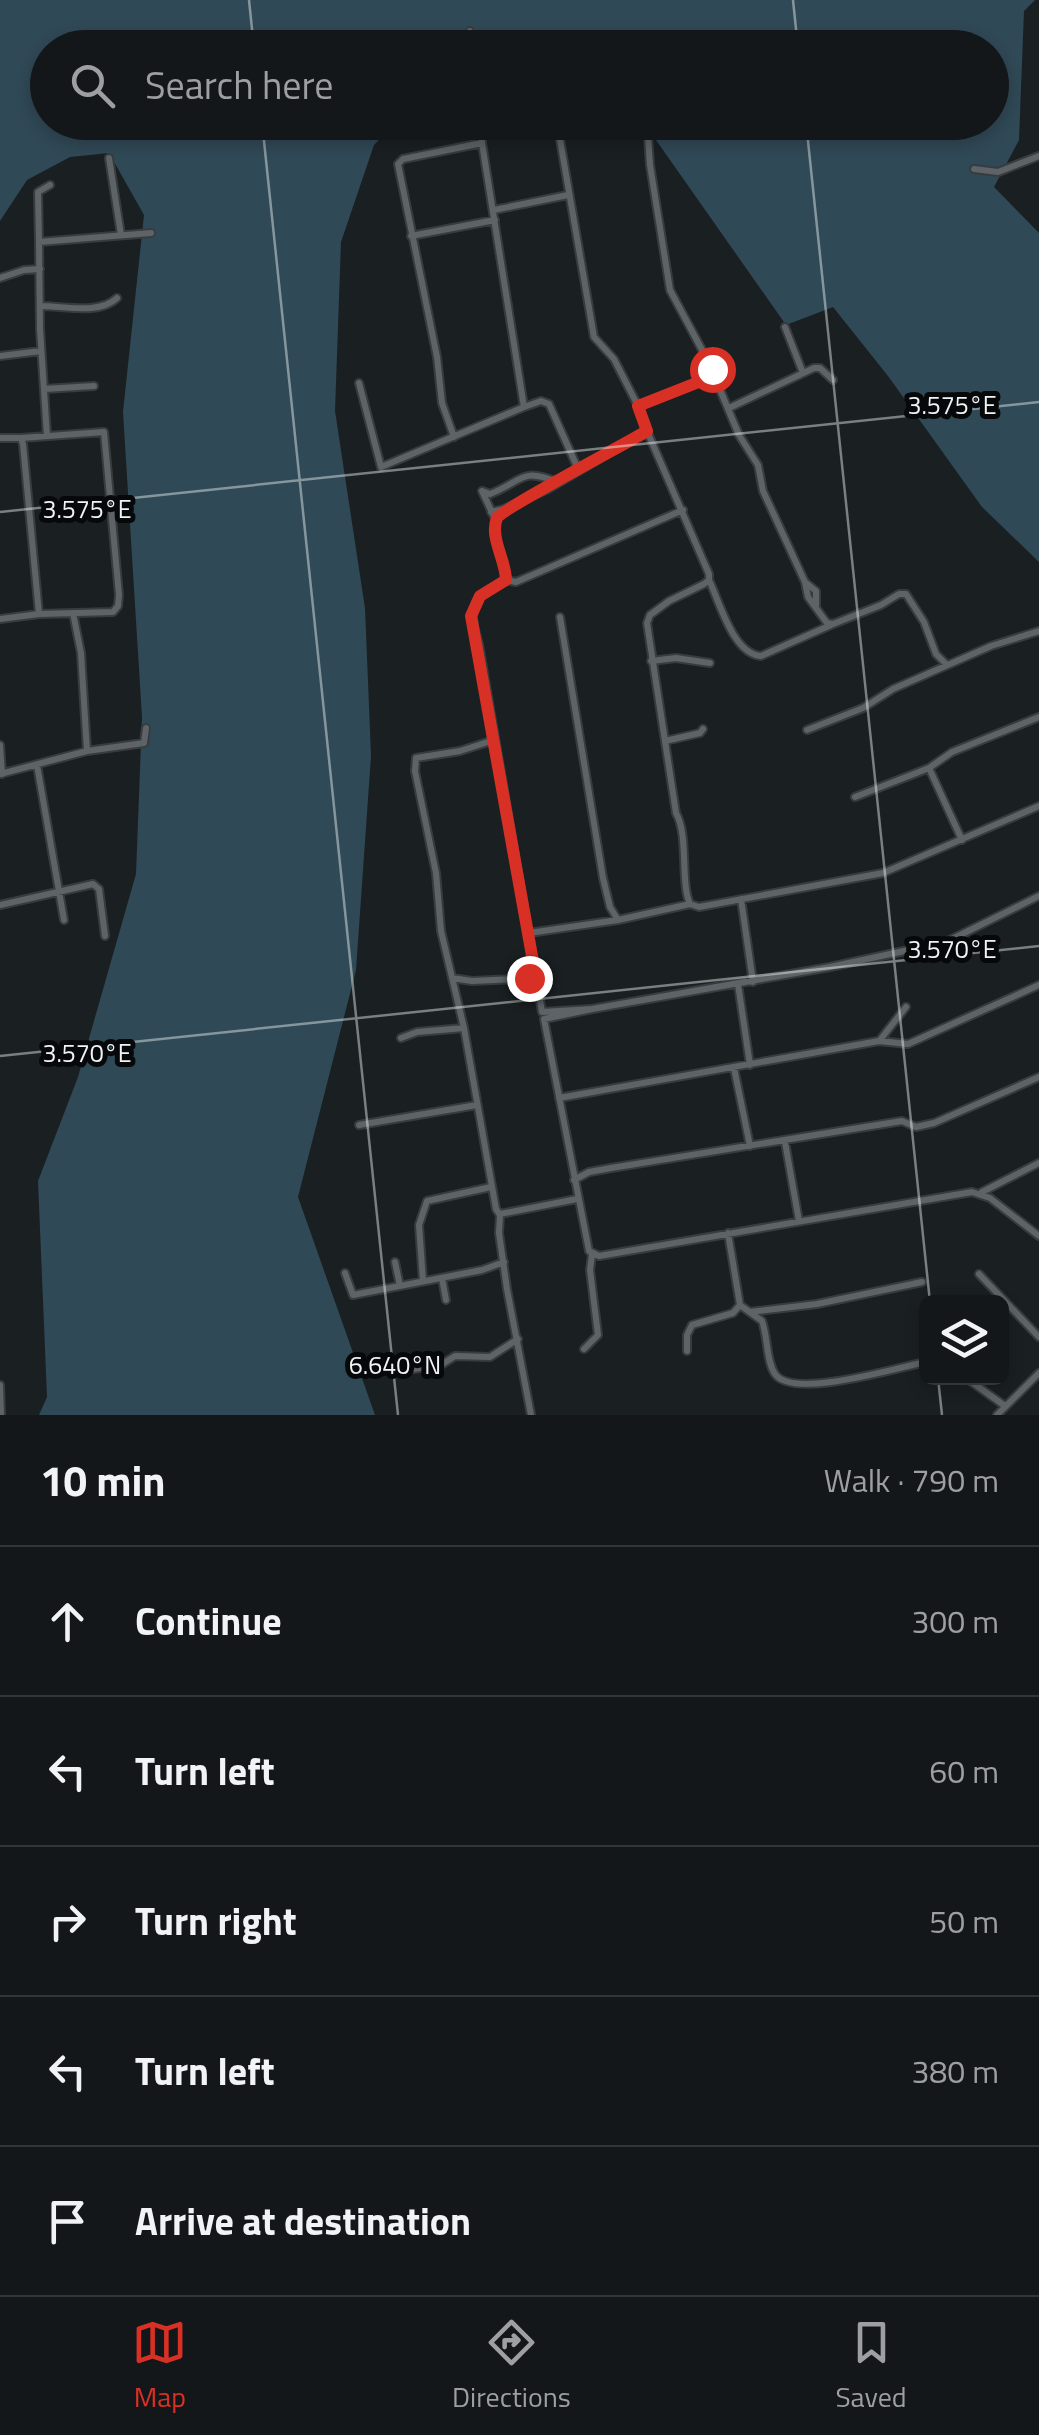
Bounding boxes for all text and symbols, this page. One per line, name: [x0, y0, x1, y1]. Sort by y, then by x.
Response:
search box: [30, 30, 1009, 140]
text: Search here: [145, 56, 333, 114]
icon: search: [65, 58, 120, 113]
route start: [690, 347, 736, 393]
text: 3.575°E: [907, 386, 997, 424]
text: 3.575°E: [42, 490, 132, 528]
text: 3.570°E: [907, 930, 997, 968]
route end: [507, 956, 553, 1002]
text: 3.570°E: [42, 1034, 132, 1072]
map controls: [919, 1295, 1009, 1385]
button: layers: [919, 1295, 1009, 1385]
text: 6.640°N: [349, 1346, 441, 1384]
text: 10 min: [40, 1448, 166, 1512]
text: Walk · 790 m: [824, 1456, 999, 1504]
text: Continue: [135, 1592, 282, 1650]
icon: ahead: [40, 1594, 95, 1649]
text: 300 m: [911, 1597, 999, 1645]
text: Turn left: [135, 1742, 275, 1800]
icon: left: [40, 1744, 95, 1799]
text: 60 m: [929, 1747, 999, 1795]
text: Turn right: [135, 1892, 297, 1950]
icon: right: [40, 1894, 95, 1949]
text: 50 m: [929, 1897, 999, 1945]
text: Turn left: [135, 2042, 275, 2100]
icon: left: [40, 2044, 95, 2099]
text: 380 m: [911, 2047, 999, 2095]
text: Arrive at destination: [135, 2192, 471, 2250]
icon: arrive: [40, 2194, 95, 2249]
tab: Map: [132, 2315, 187, 2418]
tab: Directions: [452, 2315, 571, 2418]
tab: Saved: [835, 2315, 907, 2418]

